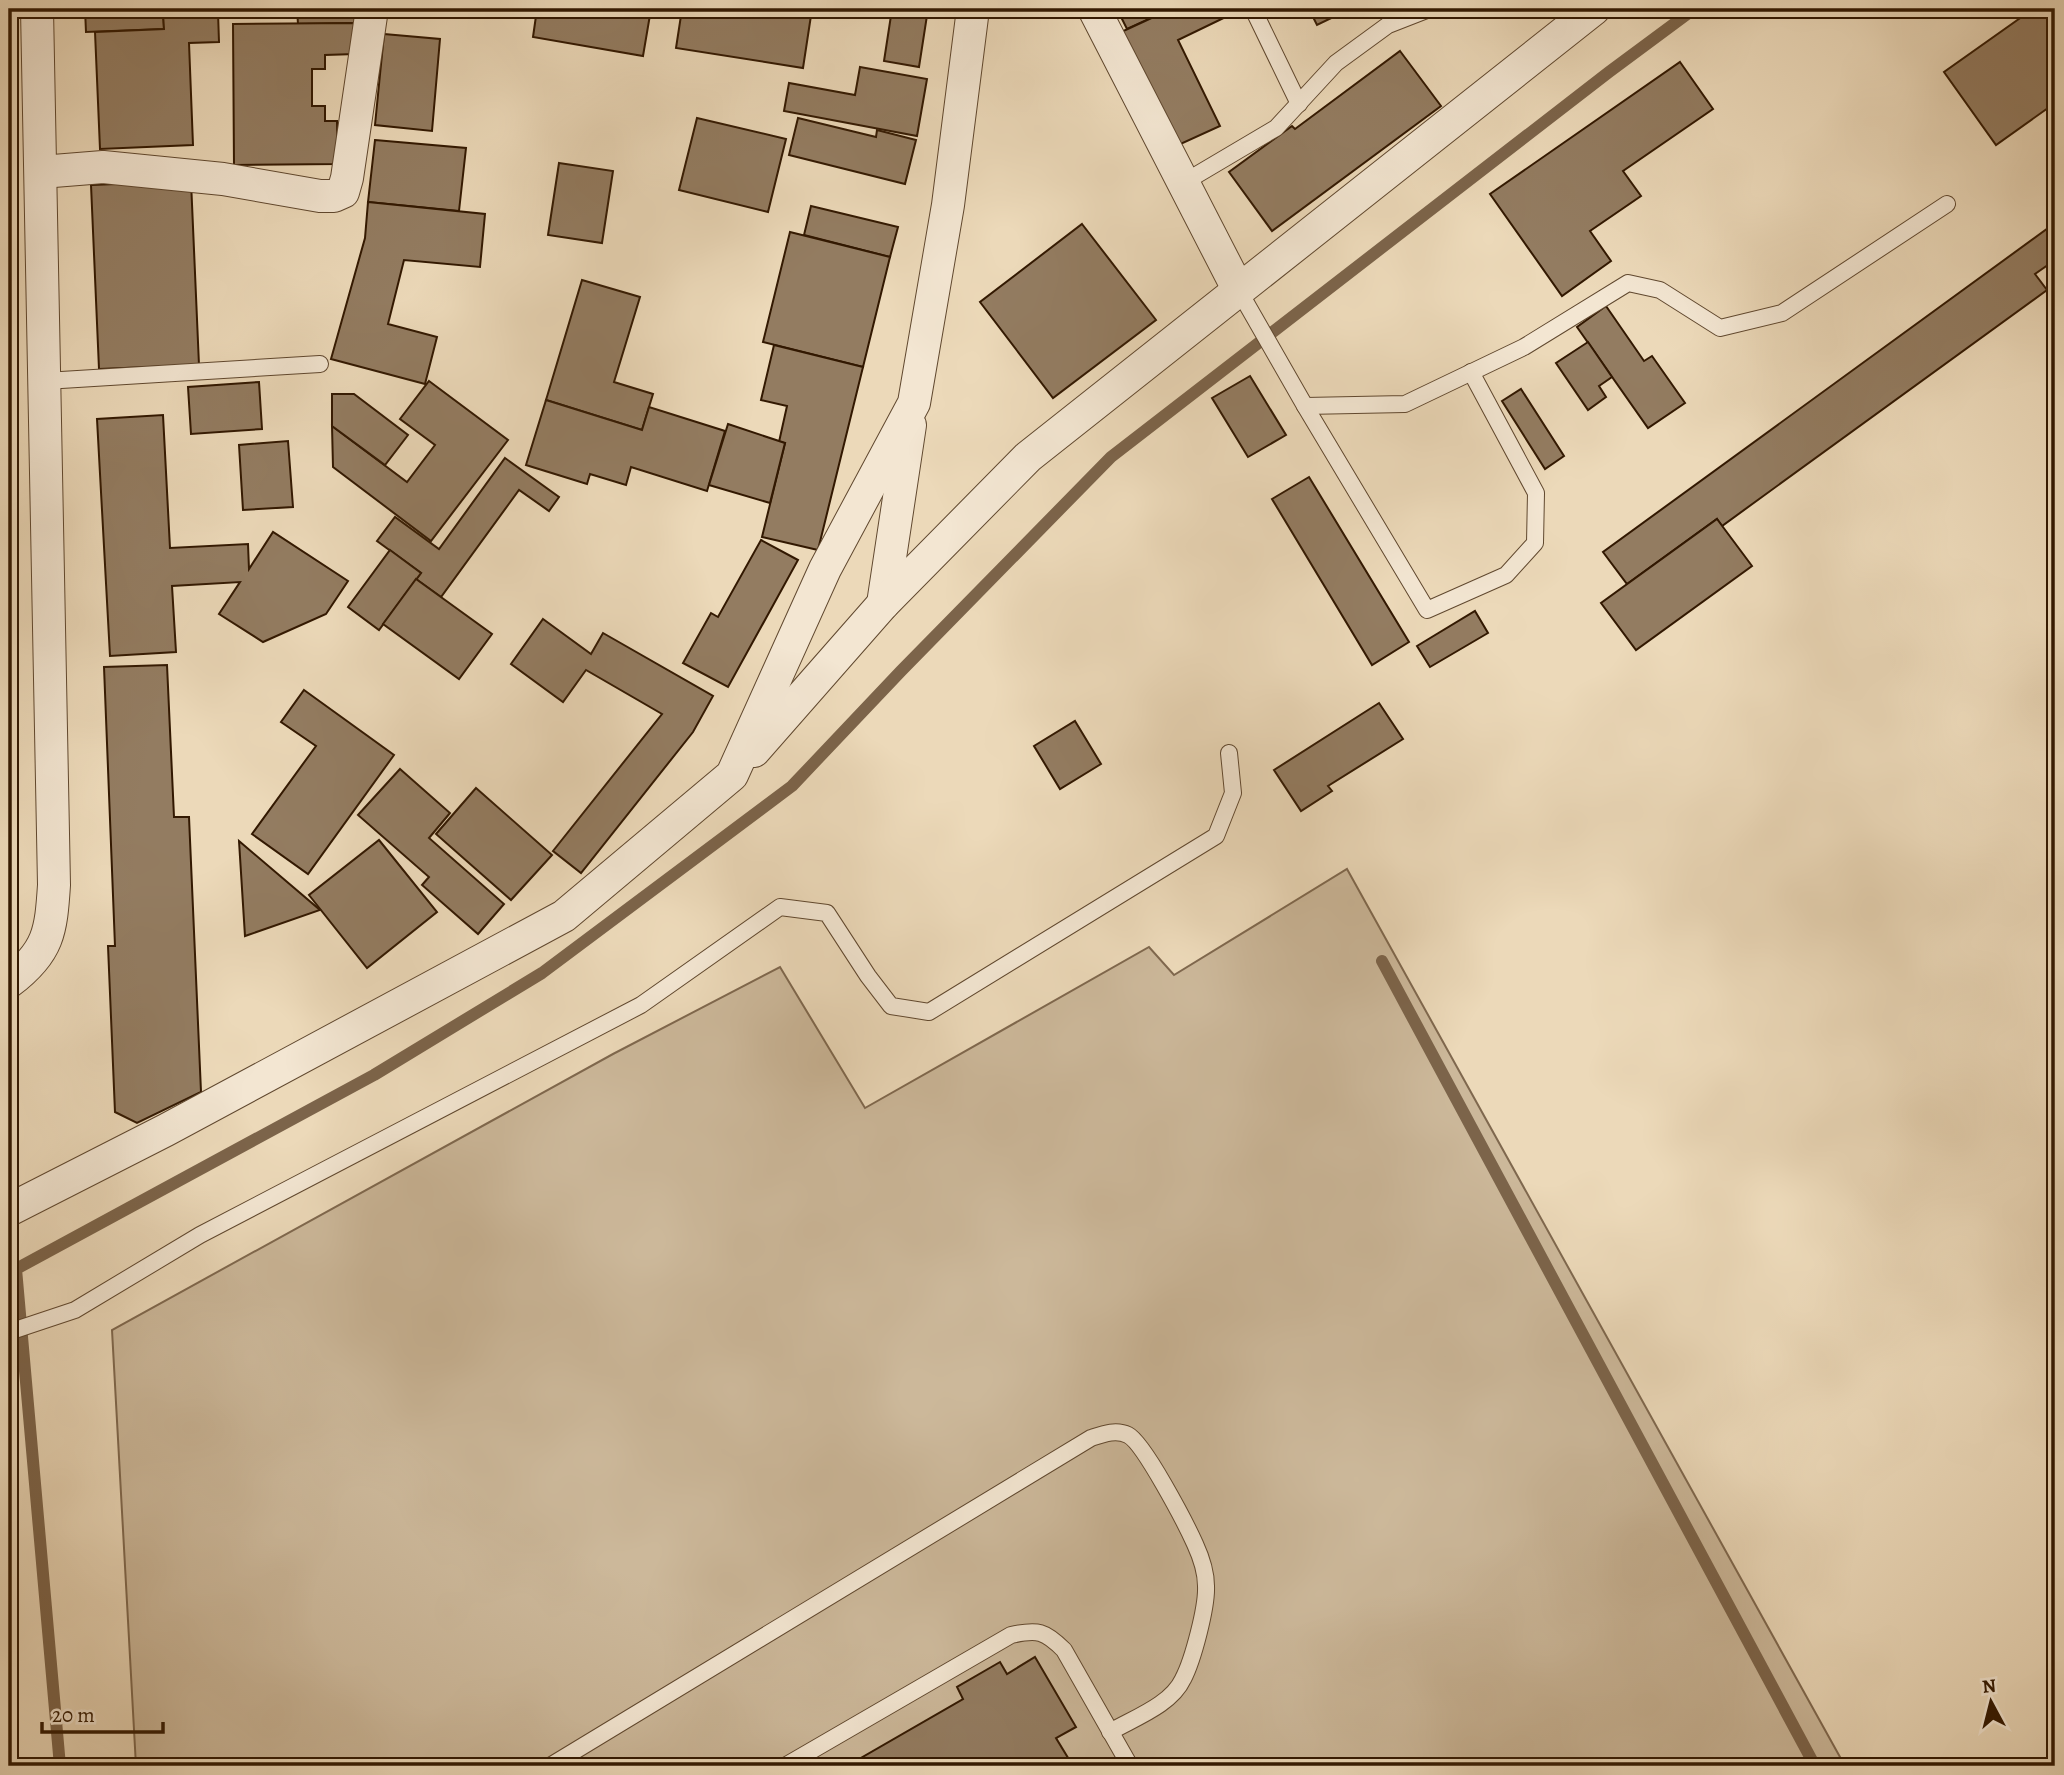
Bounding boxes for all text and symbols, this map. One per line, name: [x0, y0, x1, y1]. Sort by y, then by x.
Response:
north arrow: [1955, 1666, 2025, 1736]
text: N: [1981, 1672, 1998, 1700]
scale bar: [42, 1691, 163, 1735]
text: 20 m: [52, 1701, 95, 1729]

